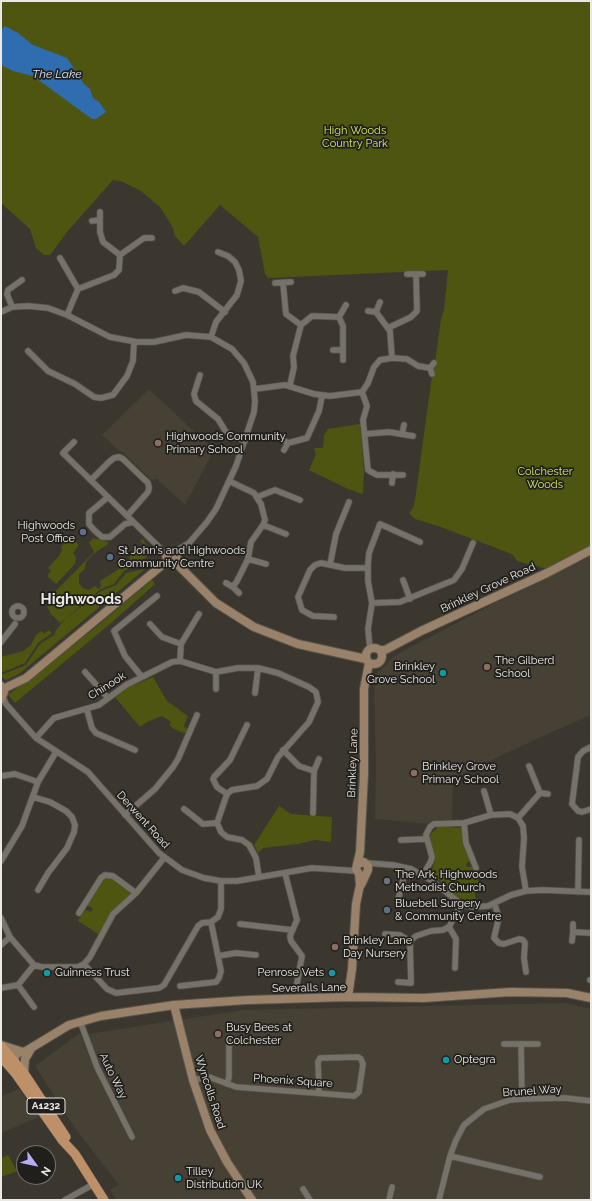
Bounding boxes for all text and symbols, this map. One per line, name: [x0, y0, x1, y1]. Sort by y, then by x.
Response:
water label: The Lake: [32, 67, 82, 81]
park label: High Woods Country Park: [322, 124, 388, 150]
place label: Highwoods Community Primary School: [166, 430, 286, 456]
marker: Highwoods Community Primary School: [153, 438, 163, 448]
park label: Colchester Woods: [517, 465, 573, 491]
place label: Highwoods Post Office: [17, 519, 75, 545]
marker: Highwoods Post Office: [78, 527, 88, 537]
place label: St John's and Highwoods Community Centre: [118, 544, 245, 570]
marker: St John's and Highwoods Community Centre: [105, 552, 115, 562]
street label: Brinkley Grove Road: [438, 560, 538, 616]
district label: Highwoods: [41, 590, 121, 608]
place label: The Gilberd School: [495, 654, 554, 680]
place label: Brinkley Grove School: [367, 660, 435, 686]
marker: The Gilberd School: [482, 662, 492, 672]
marker: Brinkley Grove School: [438, 668, 448, 678]
street label: Chinook: [86, 669, 128, 703]
street label: Brinkley Lane: [345, 728, 361, 798]
place label: Brinkley Grove Primary School: [422, 760, 499, 786]
marker: Brinkley Grove Primary School: [409, 768, 419, 778]
street label: Derwent Road: [114, 789, 172, 851]
place label: The Ark, Highwoods Methodist Church: [395, 868, 497, 894]
marker: The Ark, Highwoods Methodist Church: [382, 876, 392, 886]
place label: Bluebell Surgery & Community Centre: [395, 897, 501, 923]
marker: Bluebell Surgery & Community Centre: [382, 905, 392, 915]
place label: Brinkley Lane Day Nursery: [343, 934, 412, 960]
marker: Brinkley Lane Day Nursery: [330, 942, 340, 952]
place label: Guinness Trust: [55, 966, 130, 980]
place label: Penrose Vets: [257, 966, 324, 980]
marker: Guinness Trust: [42, 968, 52, 978]
marker: Penrose Vets: [327, 968, 337, 978]
street label: Severalls Lane: [272, 981, 346, 995]
place label: Busy Bees at Colchester: [226, 1021, 292, 1047]
marker: Busy Bees at Colchester: [213, 1029, 223, 1039]
street label: Auto Way: [96, 1051, 130, 1101]
street label: Wyncolls Road: [192, 1053, 228, 1131]
place label: Optegra: [454, 1053, 496, 1067]
marker: Optegra: [441, 1055, 451, 1065]
street label: Phoenix Square: [253, 1072, 333, 1090]
street label: Brunel Way: [502, 1082, 562, 1100]
road number: A1232: [27, 1098, 65, 1114]
north arrow: [16, 1145, 56, 1185]
text: N: [38, 1164, 53, 1178]
place label: Tilley Distribution UK: [186, 1165, 262, 1191]
marker: Tilley Distribution UK: [173, 1173, 183, 1183]

